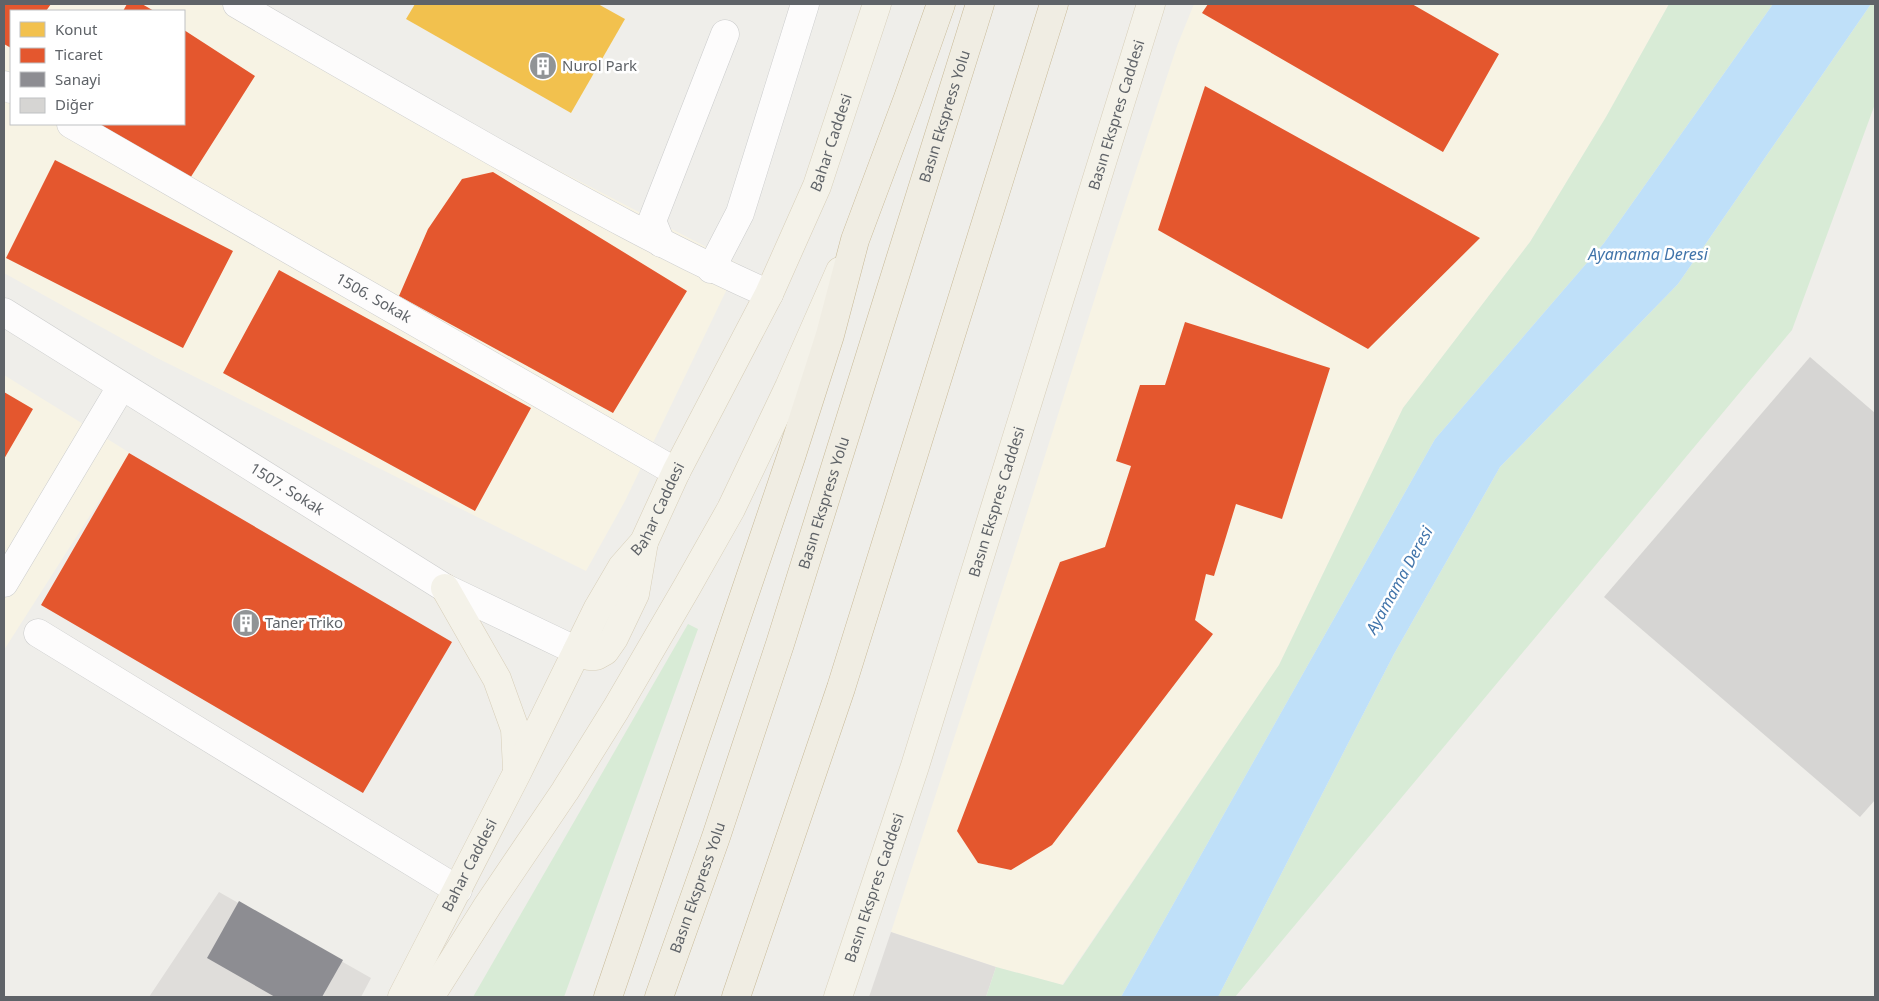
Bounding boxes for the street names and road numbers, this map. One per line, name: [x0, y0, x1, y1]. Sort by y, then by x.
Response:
street label: Basın Ekspres Caddesi: [1083, 37, 1148, 192]
street label: Basın Ekspress Yolu: [914, 47, 974, 185]
street label: Bahar Caddesi: [805, 91, 856, 195]
street label: 1506. Sokak: [333, 268, 415, 327]
street label: Basın Ekspres Caddesi: [963, 424, 1029, 579]
street label: Basın Ekspress Yolu: [793, 434, 853, 571]
street label: 1507. Sokak: [247, 458, 329, 519]
street label: Bahar Caddesi: [626, 458, 688, 559]
street label: Basın Ekspres Caddesi: [839, 810, 908, 965]
street label: Bahar Caddesi: [437, 815, 501, 915]
street label: Basın Ekspress Yolu: [664, 819, 729, 956]

